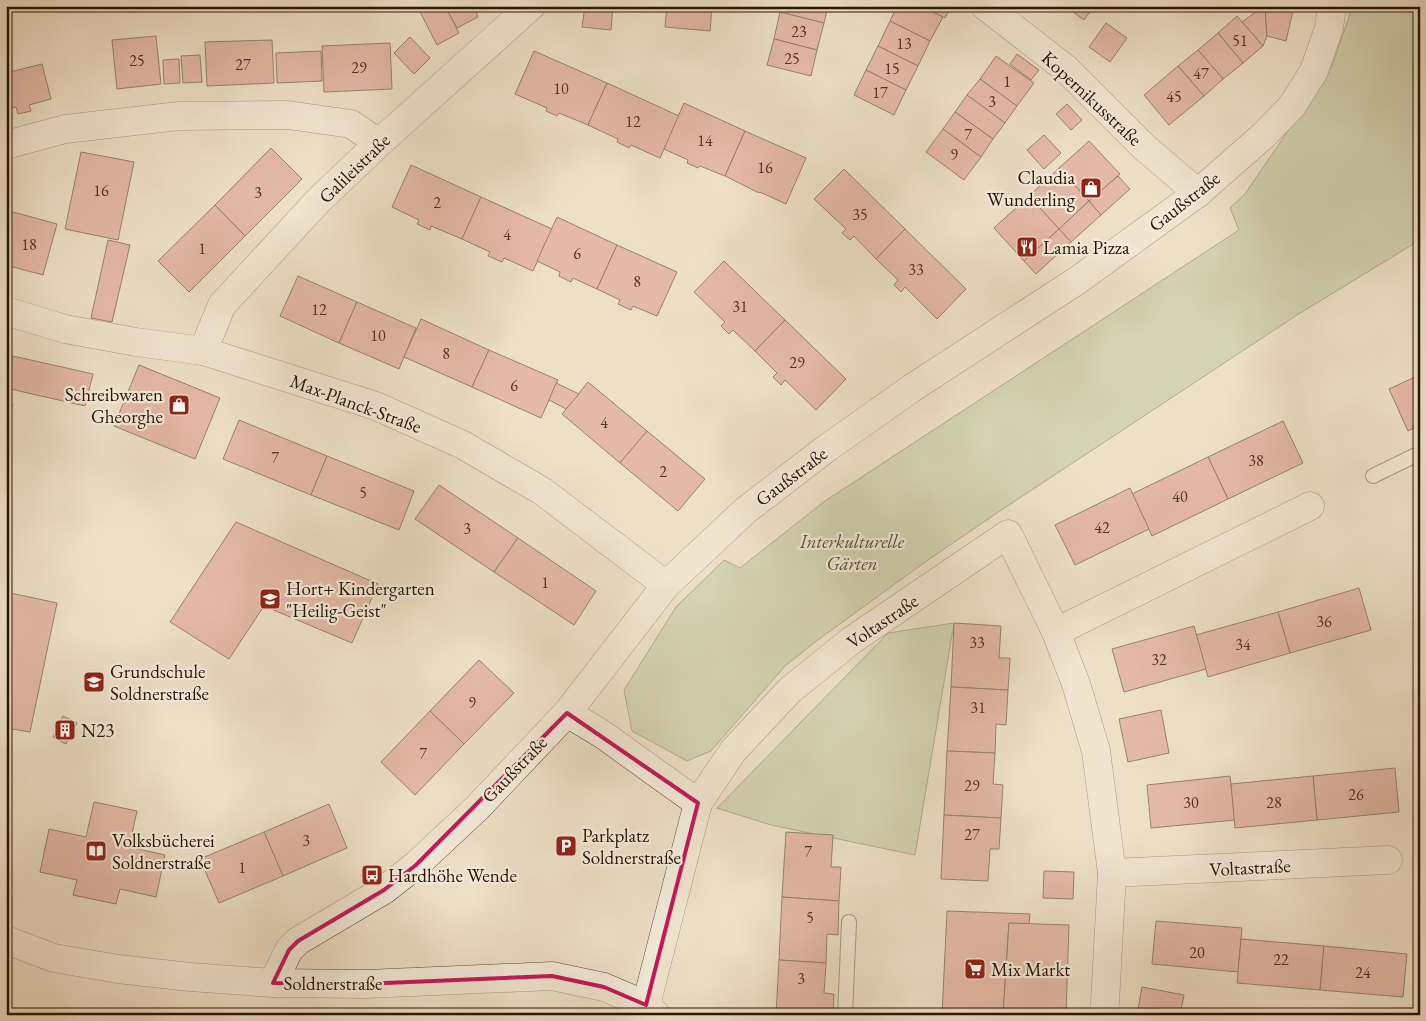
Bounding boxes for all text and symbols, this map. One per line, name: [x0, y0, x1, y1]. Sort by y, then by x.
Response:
house number: 23: [791, 21, 807, 42]
house number: 51: [1232, 30, 1248, 51]
house number: 13: [896, 33, 912, 54]
street label: Kopernikusstraße: [1036, 45, 1147, 151]
house number: 25: [784, 48, 800, 69]
house number: 25: [129, 50, 145, 71]
house number: 27: [235, 54, 251, 75]
house number: 29: [351, 57, 367, 78]
house number: 15: [884, 58, 900, 79]
house number: 47: [1193, 63, 1209, 84]
house number: 1: [1003, 71, 1011, 92]
house number: 10: [553, 78, 569, 99]
house number: 17: [872, 82, 888, 103]
house number: 45: [1166, 86, 1182, 107]
house number: 3: [988, 91, 996, 112]
house number: 12: [625, 111, 641, 132]
house number: 7: [964, 124, 972, 145]
street label: Galileistraße: [313, 128, 396, 209]
house number: 14: [697, 130, 713, 151]
house number: 9: [950, 144, 958, 165]
house number: 16: [757, 157, 773, 178]
place label: Claudia Wunderling: [987, 165, 1076, 212]
street label: Gaußstraße: [1143, 166, 1225, 237]
shop icon: Claudia Wunderling: [1079, 176, 1103, 200]
house number: 16: [93, 180, 109, 201]
house number: 3: [254, 182, 262, 203]
house number: 2: [433, 192, 441, 213]
house number: 35: [852, 204, 868, 225]
house number: 4: [503, 224, 511, 245]
house number: 18: [21, 234, 37, 255]
restaurant icon: Lamia Pizza: [1015, 235, 1039, 259]
place label: Lamia Pizza: [1043, 235, 1130, 260]
house number: 1: [198, 238, 206, 259]
house number: 6: [573, 243, 581, 264]
house number: 33: [908, 259, 924, 280]
house number: 8: [633, 271, 641, 292]
house number: 31: [732, 296, 748, 317]
house number: 12: [311, 299, 327, 320]
house number: 10: [370, 325, 386, 346]
house number: 8: [442, 343, 450, 364]
house number: 29: [789, 352, 805, 373]
street label: Max-Planck-Straße: [287, 368, 425, 439]
house number: 6: [510, 375, 518, 396]
place label: Schreibwaren Gheorghe: [65, 382, 163, 429]
shop icon: Schreibwaren Gheorghe: [167, 393, 191, 417]
house number: 4: [600, 412, 608, 433]
street label: Gaußstraße: [750, 441, 832, 512]
house number: 7: [271, 447, 279, 468]
house number: 38: [1248, 450, 1264, 471]
house number: 2: [659, 461, 667, 482]
house number: 5: [359, 482, 367, 503]
house number: 40: [1172, 486, 1188, 507]
house number: 42: [1094, 517, 1110, 538]
house number: 3: [463, 518, 471, 539]
park label: Interkulturelle Gärten: [799, 529, 905, 576]
house number: 1: [541, 572, 549, 593]
place label: Hort+ Kindergarten "Heilig-Geist": [286, 576, 435, 623]
school or university icon: Hort+ Kindergarten "Heilig-Geist": [258, 587, 282, 611]
street label: Voltastraße: [842, 588, 923, 654]
house number: 36: [1316, 611, 1332, 632]
house number: 33: [969, 632, 985, 653]
house number: 34: [1235, 634, 1251, 655]
house number: 32: [1151, 649, 1167, 670]
place label: Grundschule Soldnerstraße: [110, 659, 209, 706]
school or university icon: Grundschule Soldnerstraße: [82, 670, 106, 694]
house number: 9: [468, 692, 476, 713]
house number: 31: [970, 697, 986, 718]
building icon: N23: [53, 718, 77, 742]
place label: N23: [81, 718, 114, 743]
street label: Gaußstraße: [476, 730, 553, 808]
house number: 7: [419, 743, 427, 764]
house number: 29: [964, 775, 980, 796]
house number: 26: [1348, 784, 1364, 805]
house number: 30: [1183, 792, 1199, 813]
house number: 28: [1266, 792, 1282, 813]
place label: Parkplatz Soldnerstraße: [582, 823, 681, 870]
house number: 27: [964, 824, 980, 845]
place label: Volksbücherei Soldnerstraße: [112, 828, 215, 875]
house number: 3: [302, 830, 310, 851]
parking icon: Parkplatz Soldnerstraße: [554, 834, 578, 858]
library icon: Volksbücherei Soldnerstraße: [84, 839, 108, 863]
house number: 7: [804, 841, 812, 862]
street label: Voltastraße: [1209, 853, 1291, 882]
house number: 1: [238, 857, 246, 878]
bus stop icon: Hardhöhe Wende: [360, 863, 384, 887]
place label: Hardhöhe Wende: [388, 863, 517, 888]
house number: 5: [806, 907, 814, 928]
house number: 20: [1189, 942, 1205, 963]
house number: 22: [1273, 949, 1289, 970]
supermarket icon: Mix Markt: [963, 957, 987, 981]
place label: Mix Markt: [991, 957, 1070, 982]
house number: 24: [1355, 962, 1371, 983]
house number: 3: [797, 968, 805, 989]
street label: Soldnerstraße: [284, 971, 382, 996]

